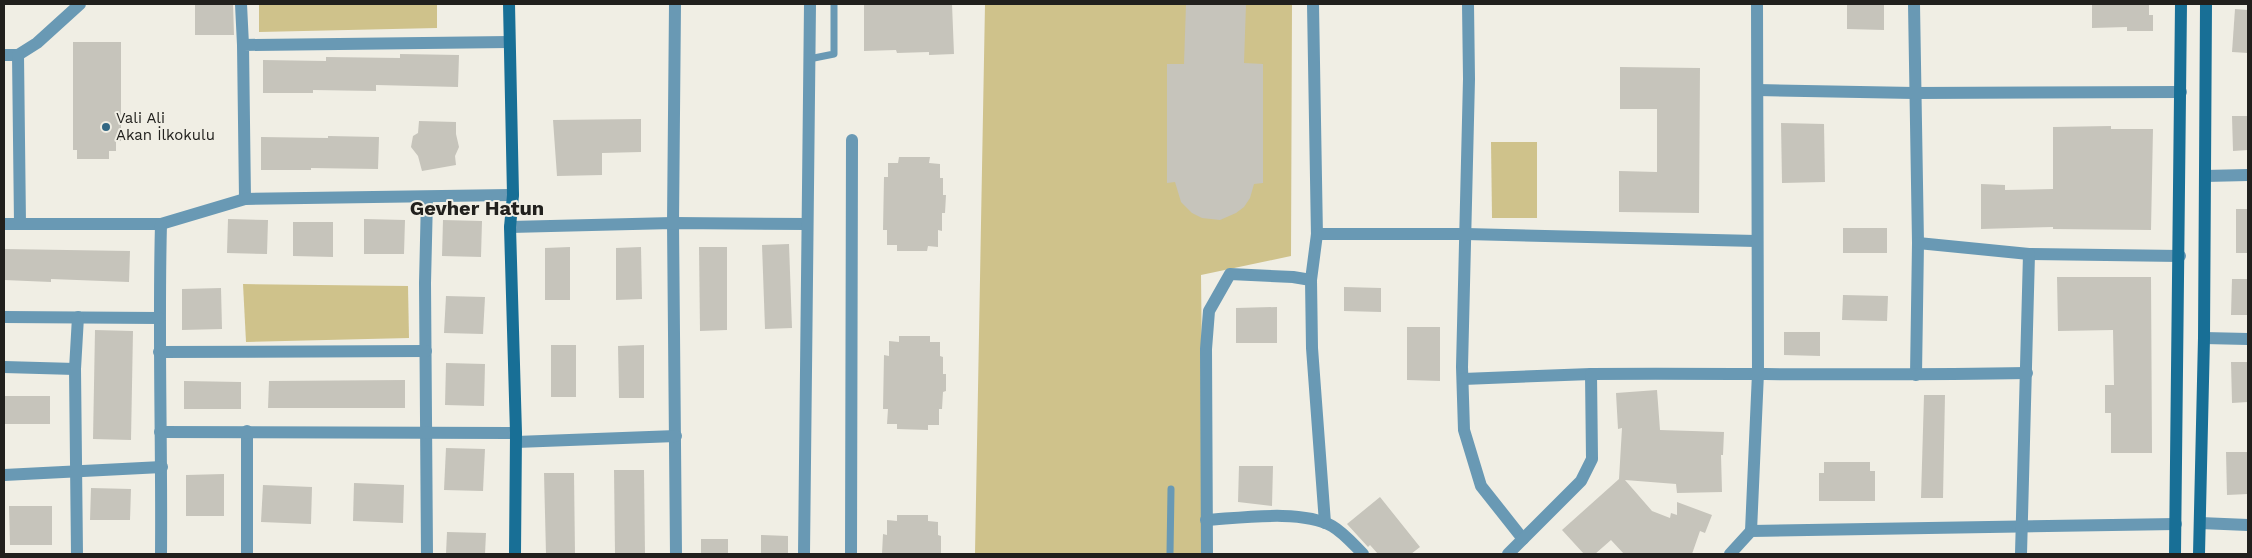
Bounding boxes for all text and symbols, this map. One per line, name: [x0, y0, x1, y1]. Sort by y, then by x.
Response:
place label: Vali Ali Akan İlkokulu: [116, 109, 215, 144]
marker: Vali Ali Akan İlkokulu: [100, 121, 112, 133]
district label: Gevher Hatun: [410, 196, 544, 220]

